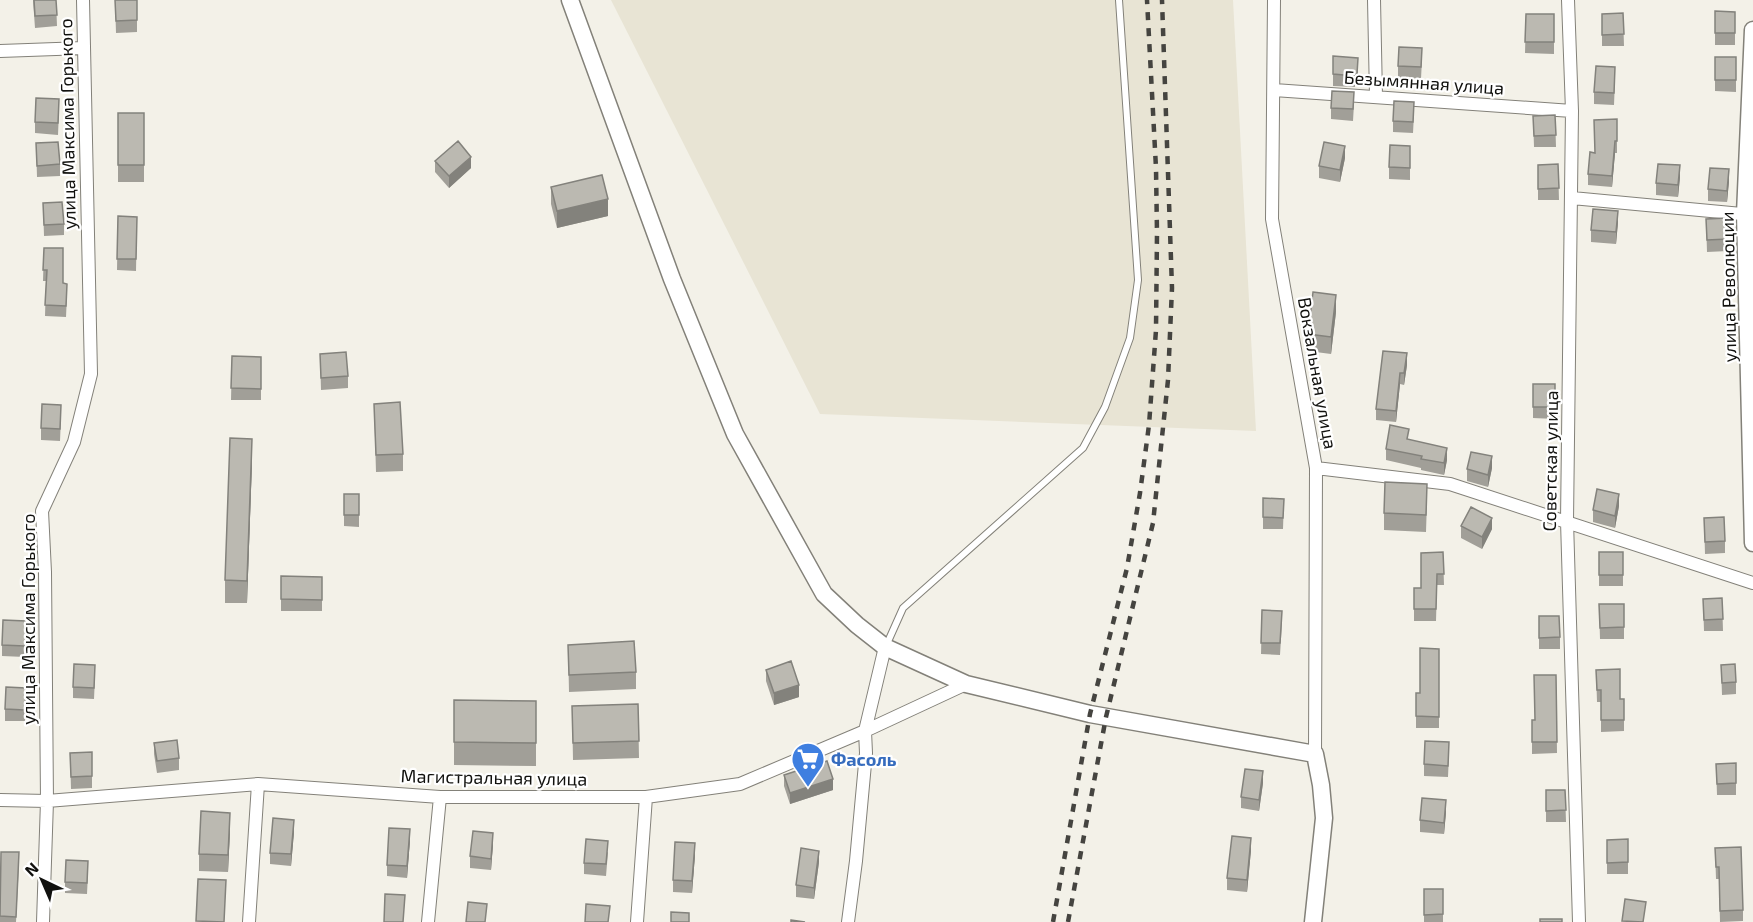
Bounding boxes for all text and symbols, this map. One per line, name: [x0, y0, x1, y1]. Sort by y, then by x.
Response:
street label: улица Максима Горького: [54, 18, 80, 230]
street label: Безымянная улица: [1343, 65, 1505, 99]
street label: улица Революции: [1716, 211, 1740, 363]
street label: Вокзальная улица: [1294, 295, 1342, 451]
street label: Советская улица: [1538, 390, 1562, 532]
street label: улица Максима Горького: [17, 513, 39, 725]
supermarket icon: Фасоль: [790, 741, 826, 788]
place label: Фасоль: [831, 748, 897, 770]
street label: Магистральная улица: [401, 764, 587, 790]
north arrow: [12, 850, 72, 910]
text: N: [20, 858, 42, 880]

